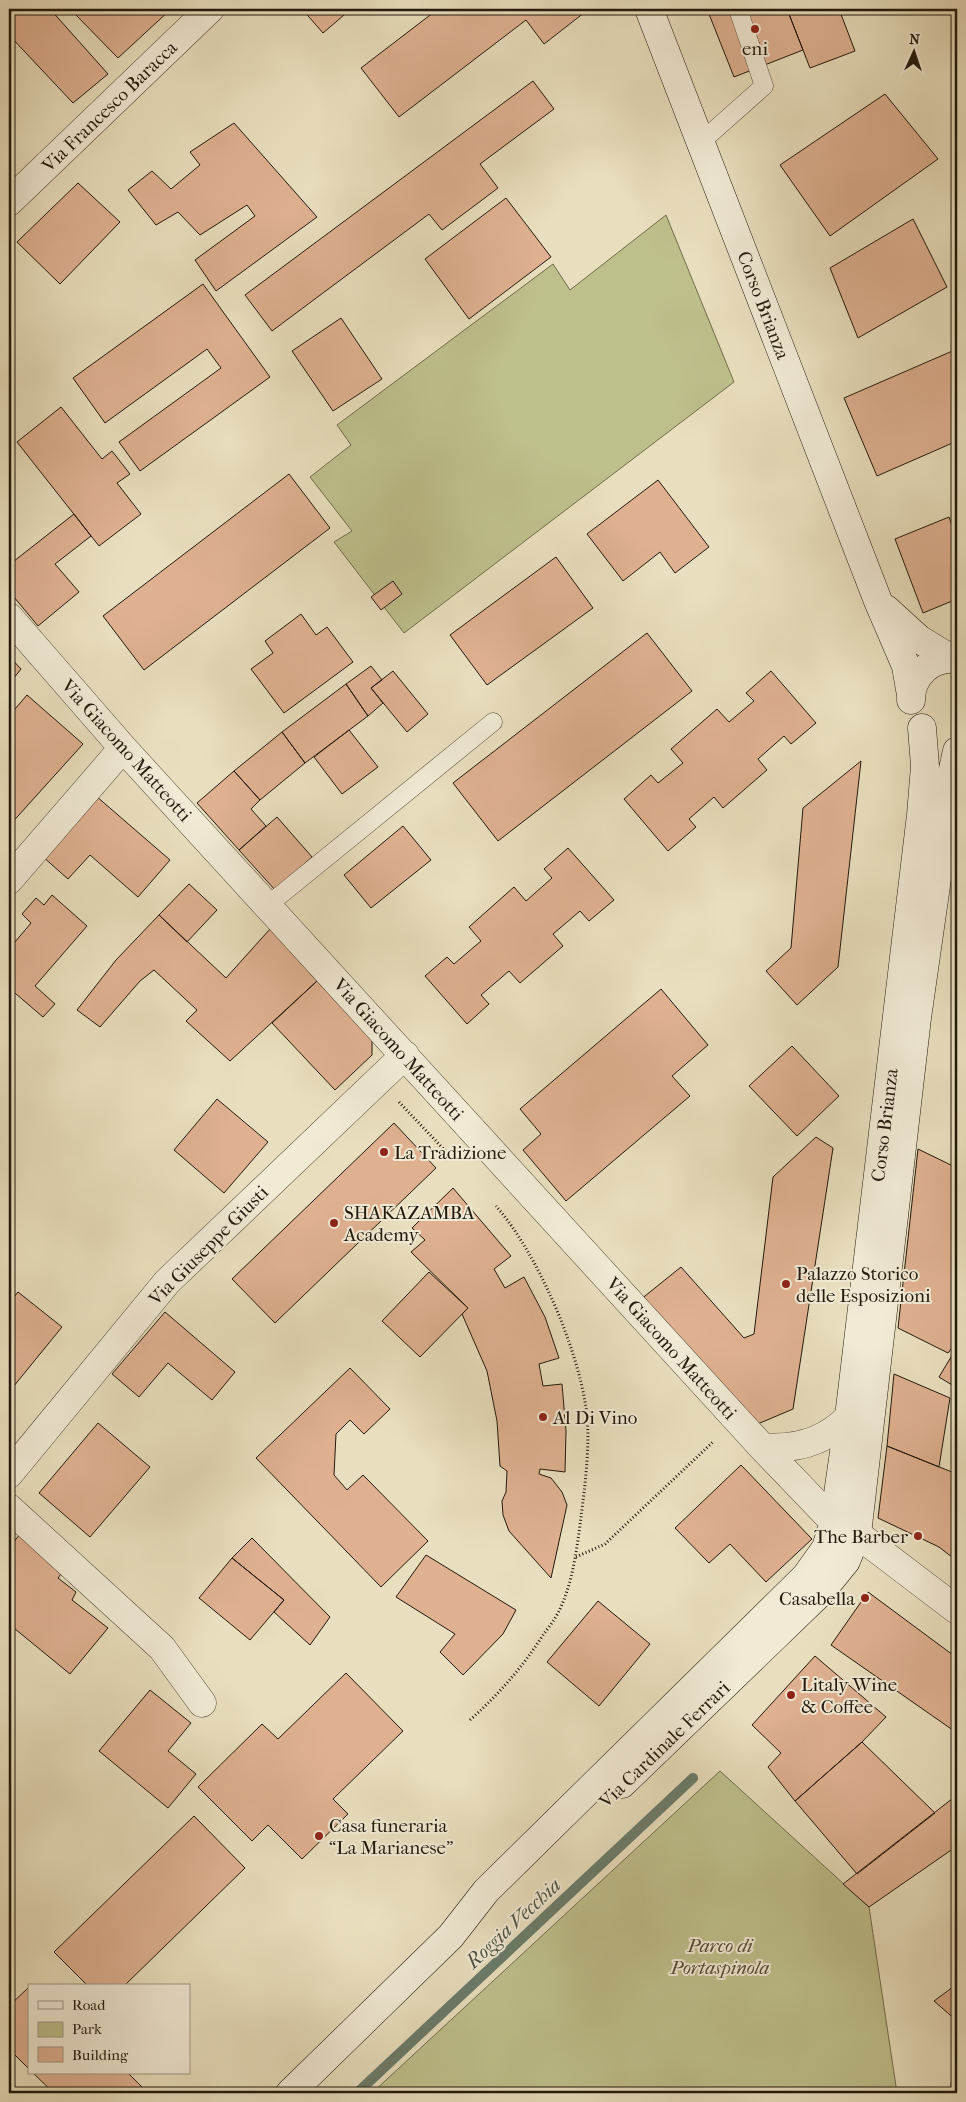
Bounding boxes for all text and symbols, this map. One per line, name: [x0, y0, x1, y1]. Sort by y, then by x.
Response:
marker: eni: [749, 23, 761, 35]
north arrow: [888, 28, 938, 78]
text: N: [909, 31, 921, 48]
street label: Via Francesco Baracca: [37, 36, 182, 178]
place label: eni: [742, 38, 768, 60]
street label: Corso Brianza: [732, 248, 794, 363]
street label: Via Giacomo Matteotti: [56, 674, 196, 827]
street label: Via Giacomo Matteotti: [328, 973, 468, 1126]
street label: Corso Brianza: [867, 1067, 903, 1183]
place label: La Tradizione: [394, 1142, 506, 1164]
marker: La Tradizione: [378, 1146, 390, 1158]
street label: Via Giuseppe Giusti: [144, 1181, 273, 1311]
place label: SHAKAZAMBA Academy: [343, 1202, 475, 1246]
marker: SHAKAZAMBA Academy: [328, 1217, 340, 1229]
place label: Palazzo Storico delle Esposizioni: [796, 1263, 931, 1307]
street label: Via Giacomo Matteotti: [601, 1272, 741, 1425]
marker: Palazzo Storico delle Esposizioni: [780, 1278, 792, 1290]
place label: Al Di Vino: [552, 1407, 638, 1429]
marker: Al Di Vino: [537, 1411, 549, 1423]
place label: The Barber: [814, 1526, 909, 1548]
marker: The Barber: [912, 1530, 924, 1542]
place label: Casabella: [779, 1588, 855, 1610]
marker: Casabella: [859, 1592, 871, 1604]
place label: Litaly Wine & Coffee: [801, 1674, 897, 1718]
street label: Via Cardinale Ferrari: [594, 1677, 735, 1813]
marker: Litaly Wine & Coffee: [785, 1689, 797, 1701]
place label: Casa funeraria “La Marianese”: [329, 1815, 453, 1859]
marker: Casa funeraria “La Marianese”: [313, 1830, 325, 1842]
water label: Roggia Vecchia: [460, 1874, 565, 1974]
park label: Parco di Portaspinola: [670, 1935, 770, 1979]
legend: [28, 1984, 190, 2074]
text: Road: [72, 1996, 106, 2014]
text: Park: [72, 2020, 102, 2038]
text: Building: [72, 2046, 129, 2064]

